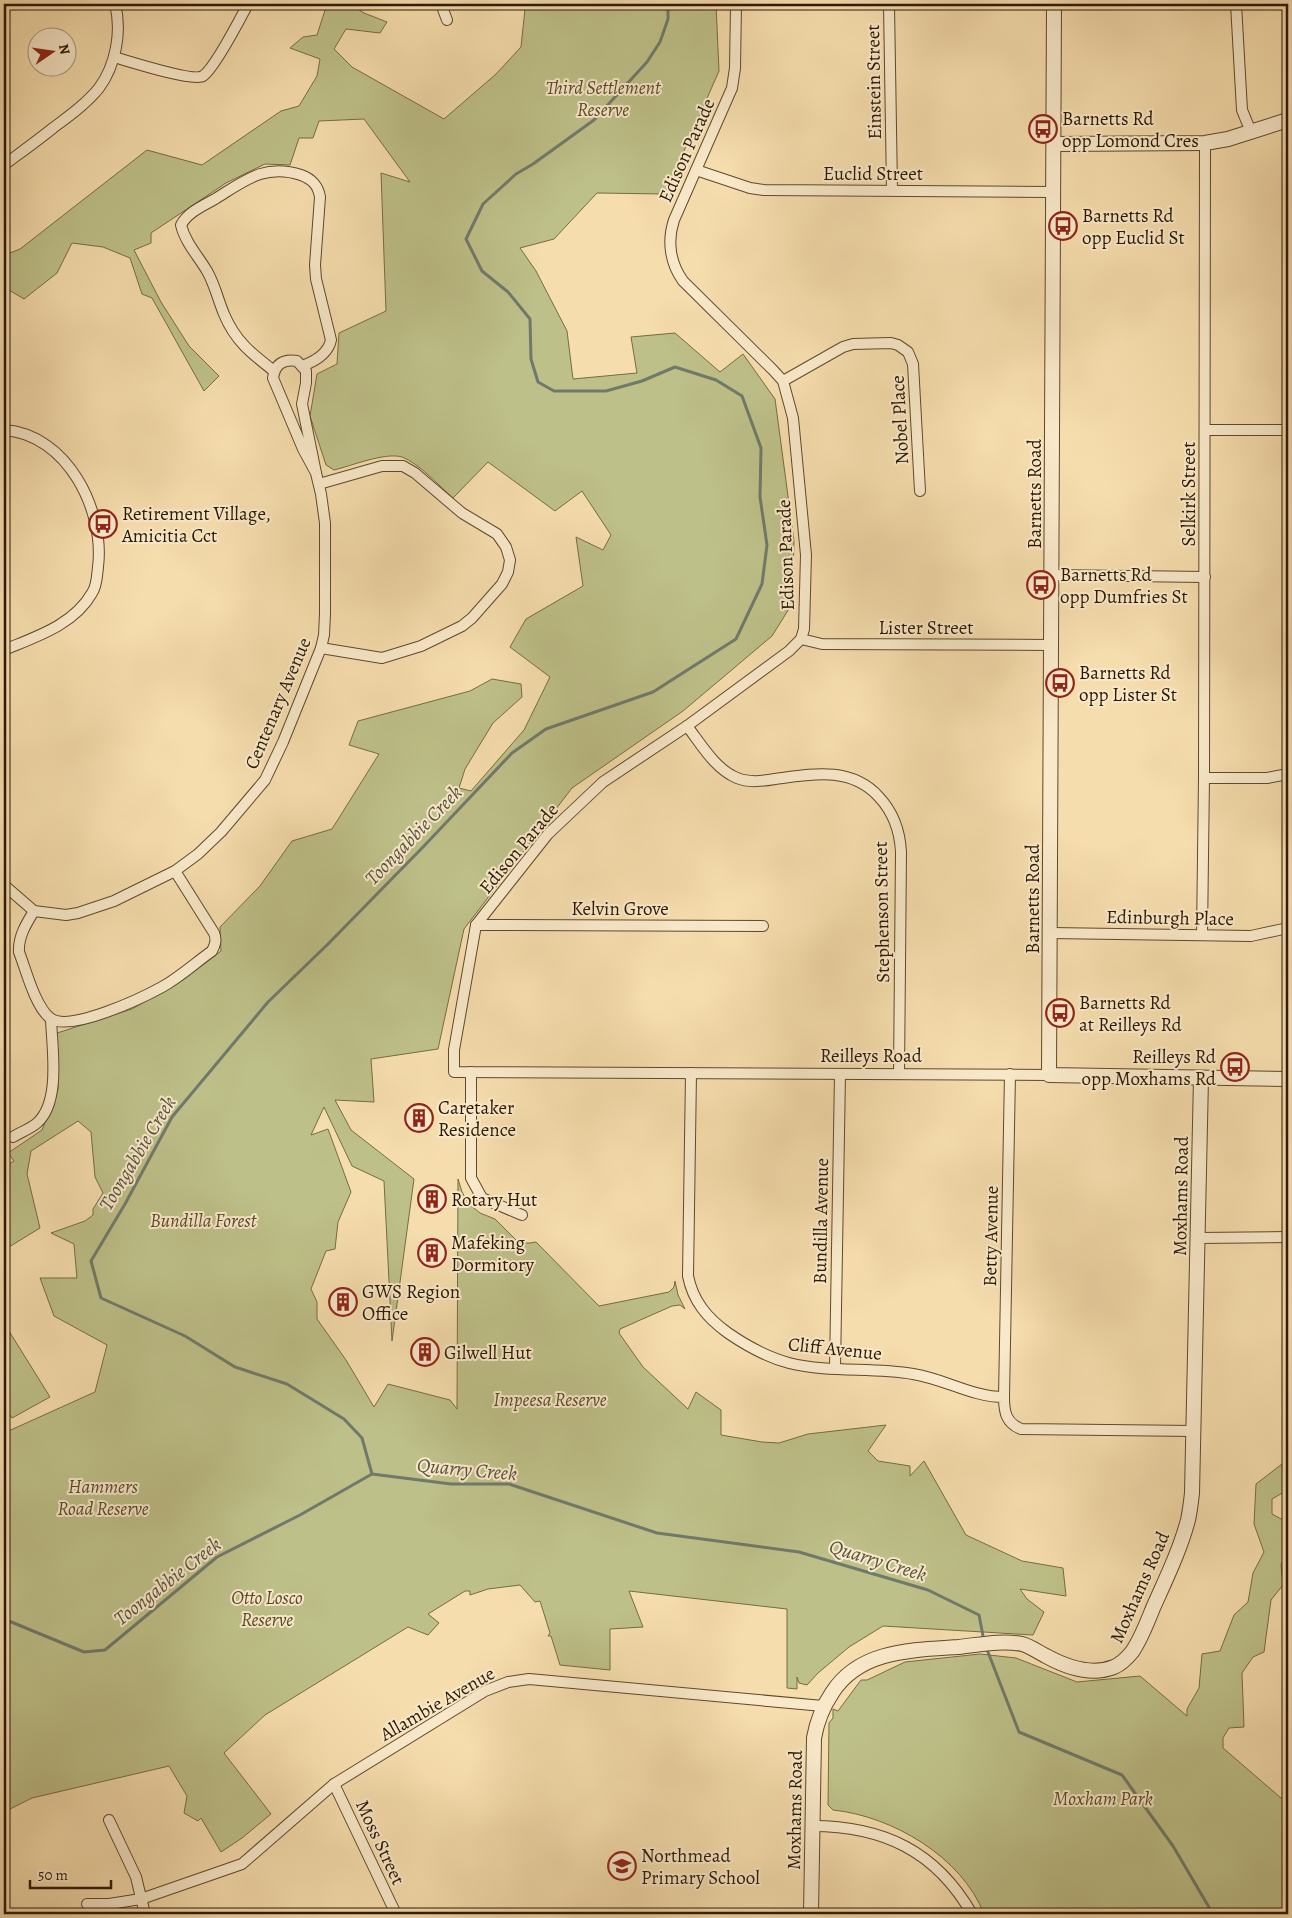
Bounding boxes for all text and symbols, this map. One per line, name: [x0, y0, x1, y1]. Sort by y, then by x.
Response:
street label: Einstein Street: [860, 24, 888, 140]
north arrow: [28, 28, 78, 78]
text: N: [54, 42, 75, 56]
park label: Third Settlement Reserve: [546, 75, 662, 123]
street label: Edison Parade: [652, 94, 721, 206]
place label: Barnetts Rd opp Lomond Cres: [1062, 106, 1199, 154]
bus stop icon: Barnetts Rd opp Lomond Cres: [1028, 114, 1058, 144]
street label: Euclid Street: [823, 161, 923, 187]
place label: Barnetts Rd opp Euclid St: [1082, 203, 1185, 251]
bus stop icon: Barnetts Rd opp Euclid St: [1048, 211, 1078, 241]
street label: Nobel Place: [885, 375, 915, 465]
street label: Barnetts Road: [1022, 438, 1048, 549]
street label: Selkirk Street: [1176, 442, 1202, 546]
street label: Edison Parade: [771, 499, 801, 611]
place label: Retirement Village, Amicitia Cct: [121, 501, 271, 549]
bus stop icon: Retirement Village, Amicitia Cct: [88, 509, 118, 539]
place label: Barnetts Rd opp Dumfries St: [1060, 562, 1188, 610]
bus stop icon: Barnetts Rd opp Dumfries St: [1026, 570, 1056, 600]
street label: Lister Street: [878, 615, 974, 641]
street label: Centenary Avenue: [238, 633, 317, 773]
place label: Barnetts Rd opp Lister St: [1079, 660, 1177, 708]
bus stop icon: Barnetts Rd opp Lister St: [1045, 668, 1075, 698]
water label: Toongabbie Creek: [359, 779, 468, 891]
street label: Edison Parade: [473, 798, 564, 900]
street label: Stephenson Street: [868, 841, 896, 983]
street label: Barnetts Road: [1020, 843, 1046, 954]
street label: Kelvin Grove: [571, 896, 669, 922]
street label: Edinburgh Place: [1106, 904, 1234, 932]
place label: Barnetts Rd at Reilleys Rd: [1079, 990, 1182, 1038]
bus stop icon: Barnetts Rd at Reilleys Rd: [1045, 998, 1075, 1028]
street label: Reilleys Road: [820, 1043, 923, 1069]
place label: Reilleys Rd opp Moxhams Rd: [1081, 1044, 1217, 1092]
bus stop icon: Reilleys Rd opp Moxhams Rd: [1220, 1052, 1250, 1082]
water label: Toongabbie Creek: [93, 1091, 182, 1216]
place label: Caretaker Residence: [438, 1095, 516, 1143]
building icon: Caretaker Residence: [404, 1103, 434, 1133]
street label: Moxhams Road: [1167, 1135, 1195, 1256]
street label: Bundilla Avenue: [807, 1158, 835, 1284]
building icon: Rotary Hut: [417, 1184, 447, 1214]
street label: Betty Avenue: [977, 1185, 1005, 1287]
place label: Rotary Hut: [451, 1187, 537, 1213]
park label: Bundilla Forest: [150, 1208, 258, 1234]
place label: Mafeking Dormitory: [451, 1230, 535, 1278]
building icon: Mafeking Dormitory: [417, 1238, 447, 1268]
place label: GWS Region Office: [362, 1279, 460, 1327]
building icon: GWS Region Office: [328, 1287, 358, 1317]
street label: Cliff Avenue: [787, 1331, 883, 1367]
building icon: Gilwell Hut: [410, 1337, 440, 1367]
place label: Gilwell Hut: [444, 1340, 532, 1366]
park label: Impeesa Reserve: [493, 1387, 607, 1413]
water label: Quarry Creek: [416, 1452, 518, 1487]
park label: Hammers Road Reserve: [57, 1474, 149, 1522]
street label: Moxhams Road: [1104, 1527, 1176, 1647]
water label: Toongabbie Creek: [108, 1531, 227, 1632]
water label: Quarry Creek: [826, 1533, 930, 1588]
park label: Otto Losco Reserve: [231, 1585, 303, 1633]
street label: Allambie Avenue: [374, 1660, 500, 1748]
street label: Moxhams Road: [781, 1749, 809, 1870]
park label: Moxham Park: [1053, 1786, 1153, 1812]
street label: Moss Street: [349, 1796, 411, 1889]
place label: Northmead Primary School: [641, 1843, 760, 1891]
school or university icon: Northmead Primary School: [607, 1851, 637, 1881]
scale bar: [30, 1858, 111, 1890]
text: 50 m: [38, 1865, 68, 1885]

